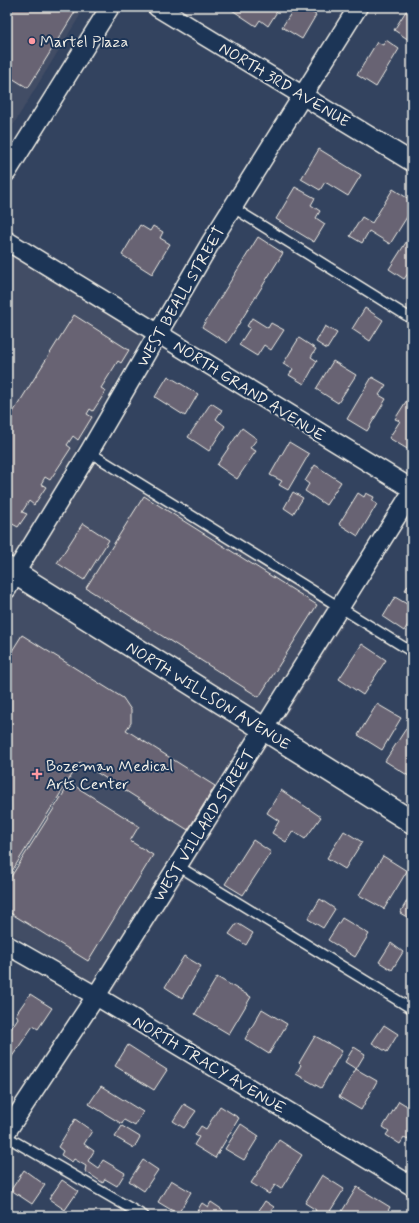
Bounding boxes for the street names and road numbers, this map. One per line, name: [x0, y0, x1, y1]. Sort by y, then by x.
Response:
street label: NORTH 3RD AVENUE: [215, 38, 354, 133]
street label: WEST BEALL STREET: [132, 223, 230, 371]
street label: NORTH GRAND AVENUE: [169, 336, 329, 447]
street label: NORTH WILLSON AVENUE: [122, 637, 294, 755]
street label: WEST VILLARD STREET: [149, 746, 260, 906]
street label: NORTH TRACY AVENUE: [129, 1011, 289, 1119]

